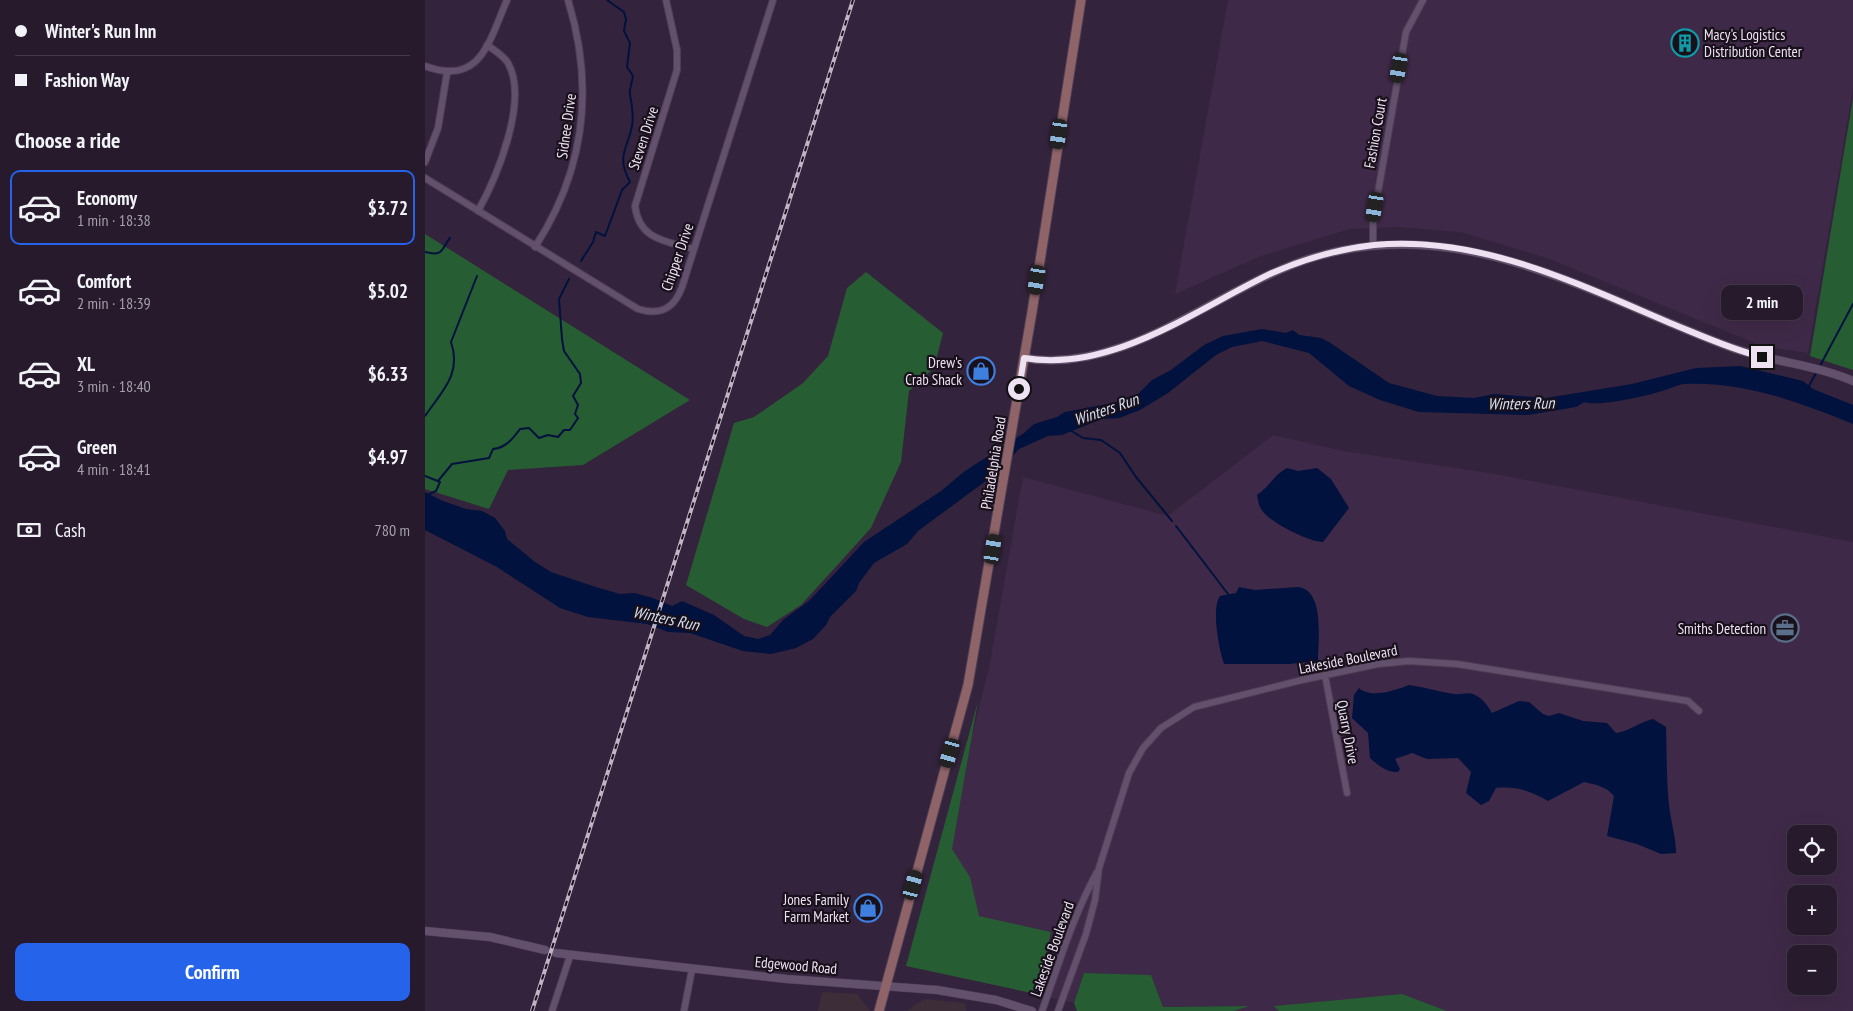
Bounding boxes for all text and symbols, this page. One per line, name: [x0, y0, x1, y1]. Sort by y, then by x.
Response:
text: Winter's Run Inn: [45, 19, 156, 43]
place label: Macy's Logistics Distribution Center: [1704, 25, 1803, 61]
building icon: Macy's Logistics Distribution Center: [1670, 28, 1700, 58]
car: [1389, 52, 1408, 84]
text: Fashion Way: [45, 68, 129, 92]
street label: Sidnee Drive: [552, 92, 580, 160]
street label: Fashion Court: [1359, 96, 1391, 170]
street label: Steven Drive: [624, 104, 662, 172]
car: [1049, 118, 1068, 150]
text: Choose a ride: [15, 126, 120, 154]
icon: car: [17, 185, 62, 230]
text: Economy: [77, 186, 137, 210]
car: [1365, 191, 1384, 223]
text: $3.72: [368, 196, 408, 220]
text: 1 min · 18:38: [77, 210, 151, 230]
street label: Chipper Drive: [657, 221, 697, 293]
car: [1027, 264, 1046, 296]
icon: car: [17, 268, 62, 313]
text: Comfort: [77, 269, 131, 293]
text: $5.02: [368, 279, 408, 303]
callout: 2 min: [1721, 284, 1803, 320]
text: 2 min: [1746, 292, 1778, 312]
text: 2 min · 18:39: [77, 293, 151, 313]
route end: [1751, 346, 1773, 368]
icon: car: [17, 351, 62, 396]
text: XL: [77, 352, 95, 376]
place label: Drew's Crab Shack: [905, 353, 962, 389]
shop icon: Drew's Crab Shack: [966, 356, 996, 386]
text: $6.33: [368, 362, 408, 386]
text: 3 min · 18:40: [77, 376, 151, 396]
route start: [1008, 378, 1030, 400]
water label: Winters Run: [1071, 388, 1142, 429]
water label: Winters Run: [1487, 392, 1556, 414]
street label: Philadelphia Road: [976, 415, 1010, 511]
icon: car: [17, 434, 62, 479]
text: Green: [77, 435, 117, 459]
text: $4.97: [368, 445, 408, 469]
text: 4 min · 18:41: [77, 459, 151, 479]
icon: cash: [15, 516, 43, 544]
text: Cash: [55, 518, 86, 542]
text: 780 m: [375, 520, 410, 540]
car: [983, 533, 1002, 565]
water label: Winters Run: [631, 601, 702, 635]
office icon: Smiths Detection: [1770, 613, 1800, 643]
place label: Smiths Detection: [1678, 619, 1766, 638]
street label: Lakeside Boulevard: [1297, 640, 1399, 678]
street label: Quarry Drive: [1333, 698, 1363, 766]
car: [938, 737, 961, 769]
map controls: [1787, 825, 1837, 995]
button: locate: [1787, 825, 1837, 875]
car: [901, 869, 924, 901]
button: +: [1787, 885, 1837, 935]
place label: Jones Family Farm Market: [783, 890, 849, 926]
shop icon: Jones Family Farm Market: [853, 893, 883, 923]
street label: Lakeside Boulevard: [1026, 899, 1078, 999]
button: Confirm: [15, 943, 410, 1001]
button: −: [1787, 945, 1837, 995]
street label: Edgewood Road: [754, 952, 838, 978]

